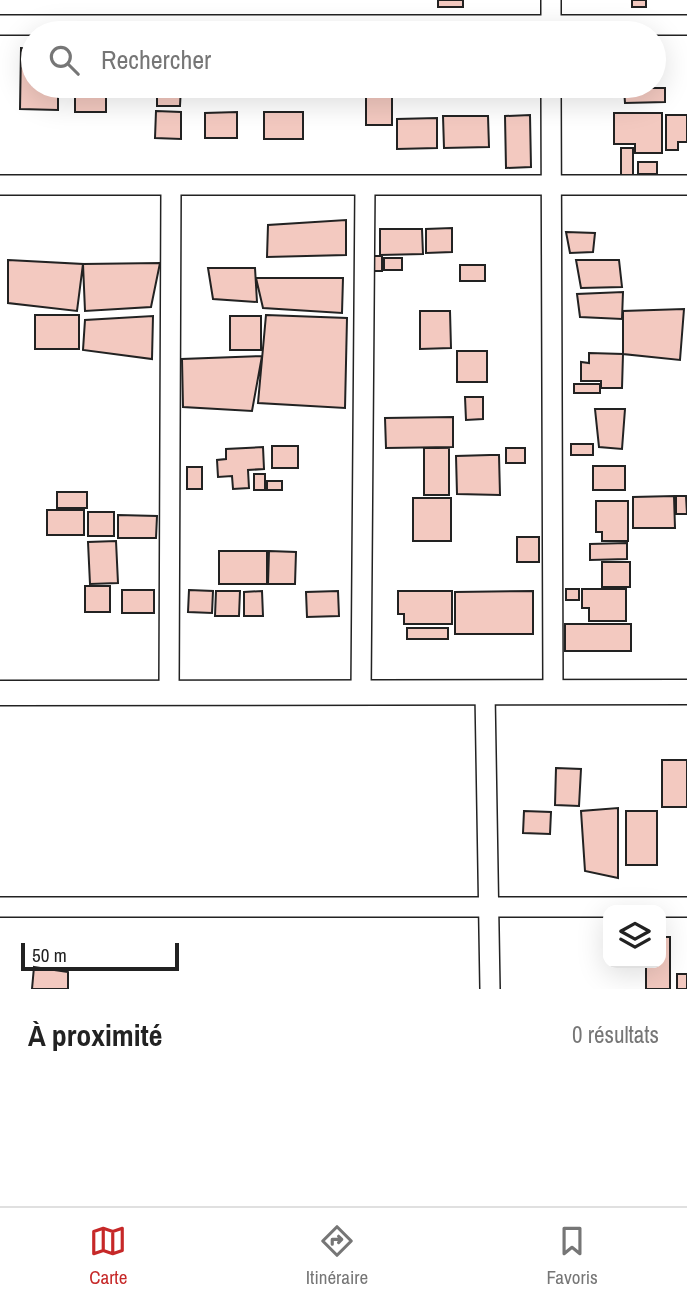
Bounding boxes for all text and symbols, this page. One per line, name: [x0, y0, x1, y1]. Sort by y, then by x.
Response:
search box: [21, 21, 666, 98]
icon: search: [45, 41, 83, 79]
text: Rechercher: [101, 42, 211, 77]
map controls: [603, 905, 666, 968]
button: layers: [603, 905, 666, 968]
scale bar: [21, 940, 178, 972]
text: 50 m: [32, 942, 67, 968]
text: À proximité: [28, 1015, 162, 1055]
text: 0 résultats: [572, 1019, 659, 1050]
tab: Carte: [89, 1222, 127, 1290]
tab: Itinéraire: [306, 1222, 368, 1290]
tab: Favoris: [547, 1222, 598, 1290]

